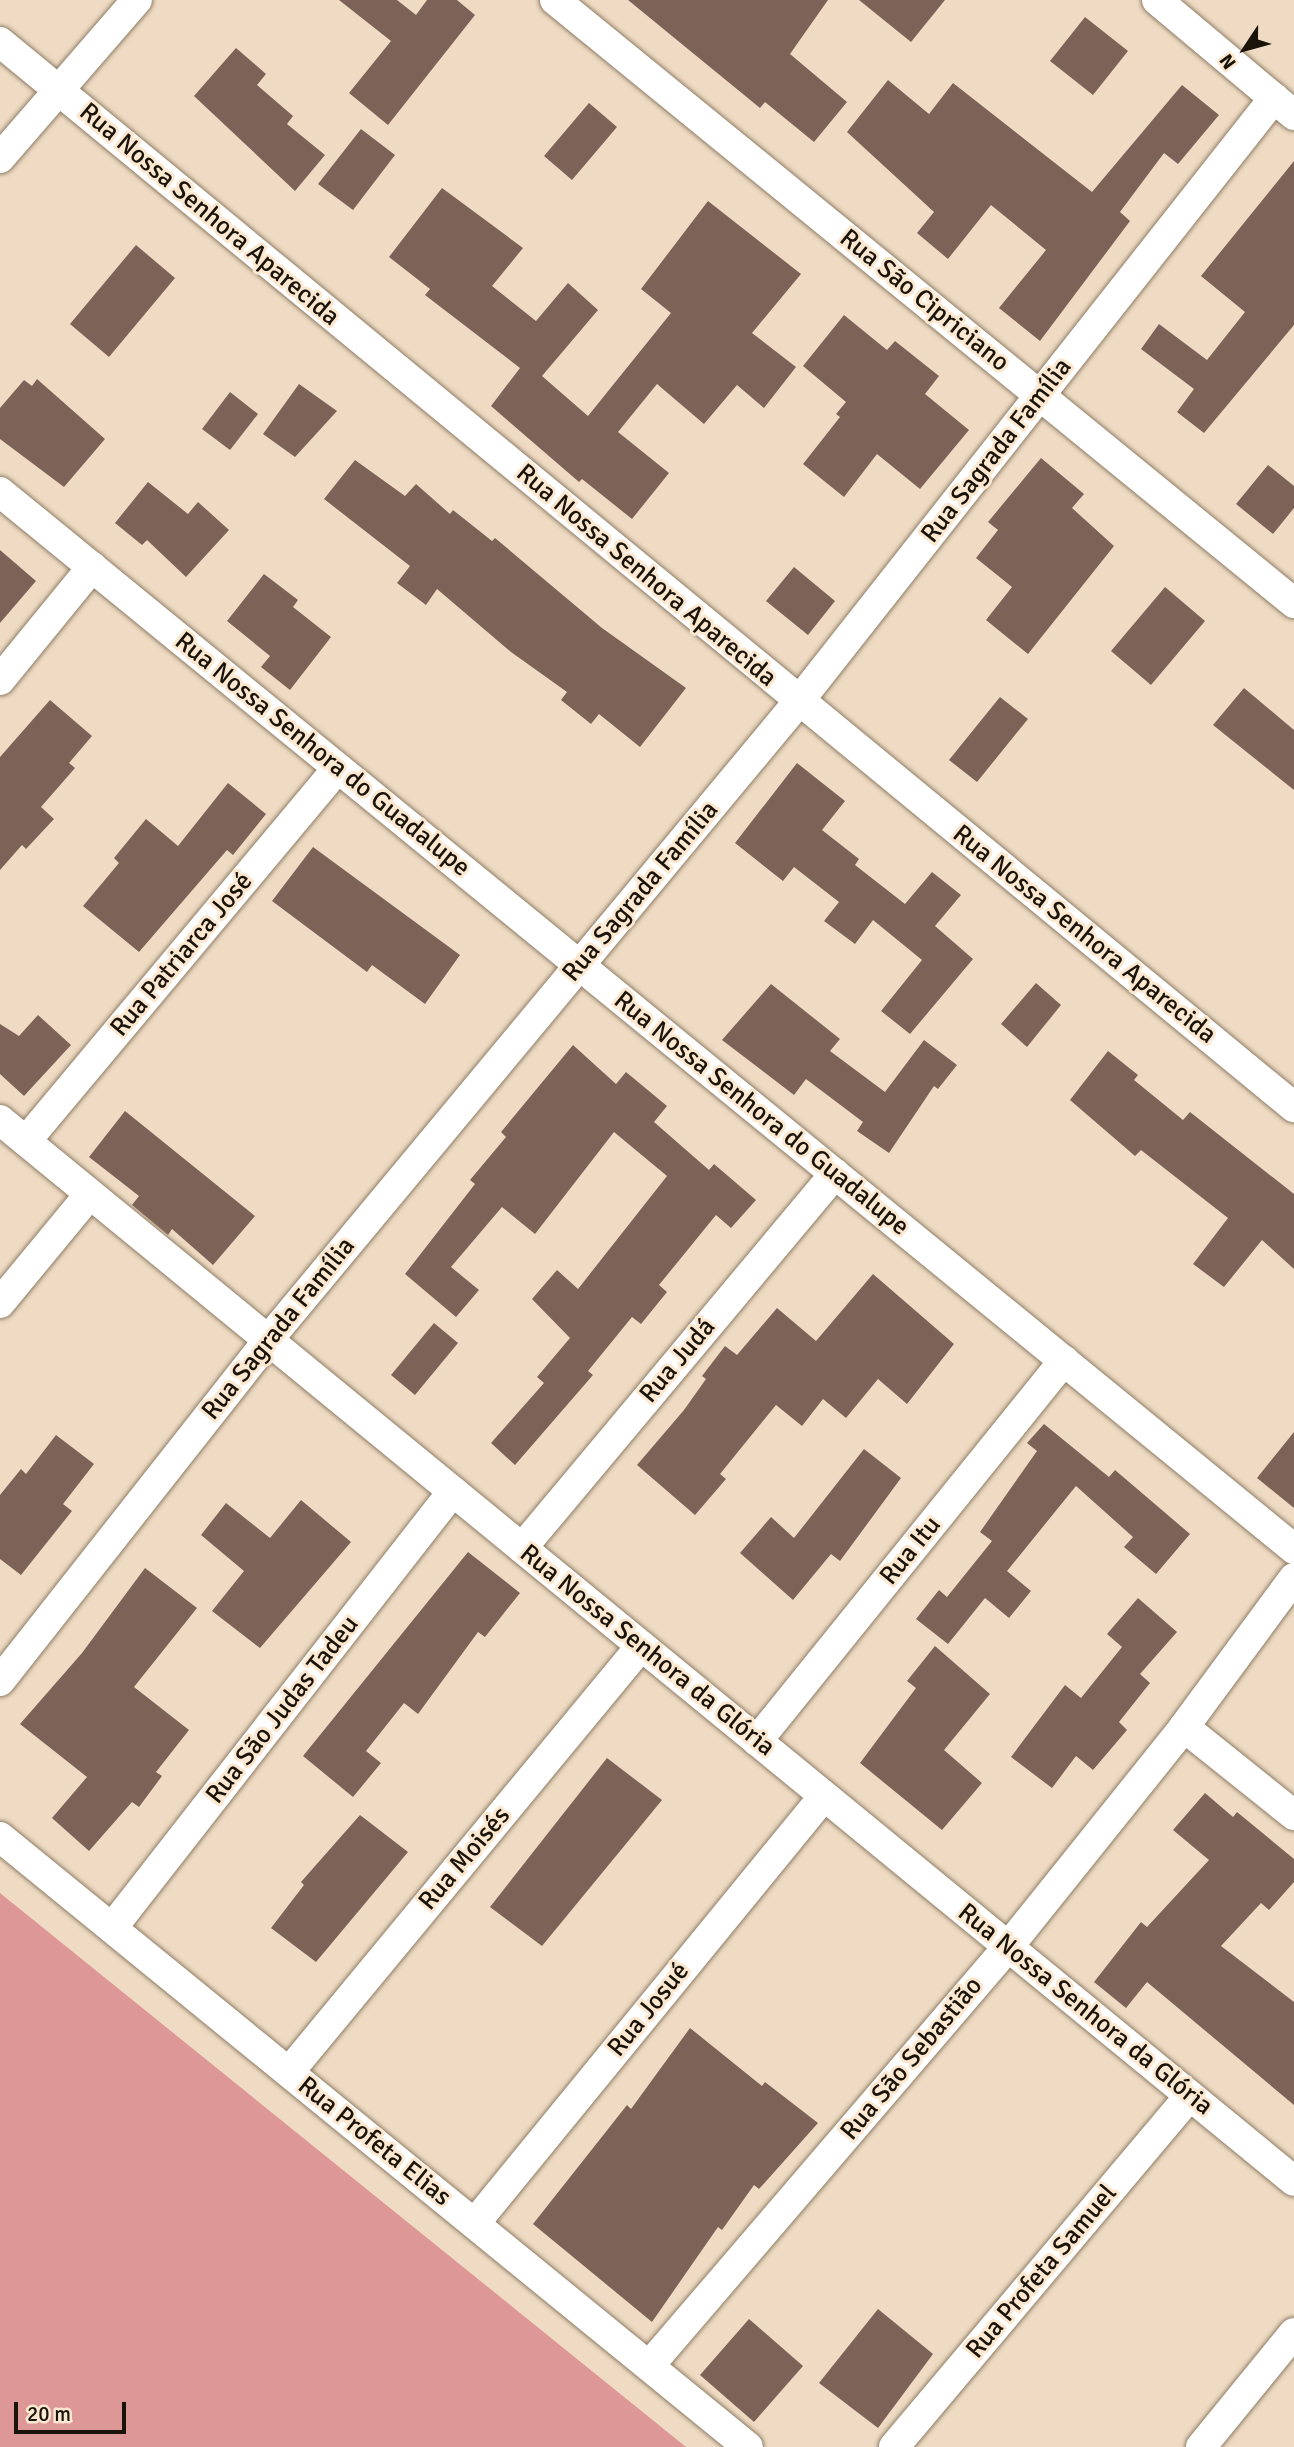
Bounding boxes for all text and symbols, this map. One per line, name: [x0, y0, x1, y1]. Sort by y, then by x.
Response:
north arrow: [1210, 14, 1280, 84]
text: N: [1214, 49, 1242, 74]
street label: Rua Nossa Senhora Aparecida: [73, 97, 345, 333]
street label: Rua São Cipriciano: [833, 223, 1015, 379]
street label: Rua Sagrada Família: [915, 352, 1079, 550]
street label: Rua Nossa Senhora Aparecida: [510, 458, 782, 694]
street label: Rua Nossa Senhora do Guadalupe: [168, 626, 476, 884]
street label: Rua Sagrada Família: [556, 795, 726, 989]
street label: Rua Nossa Senhora Aparecida: [946, 819, 1222, 1051]
street label: Rua Patriarca José: [104, 867, 260, 1043]
street label: Rua Nossa Senhora do Guadalupe: [607, 985, 915, 1243]
street label: Rua Sagrada Família: [196, 1231, 362, 1427]
street label: Rua Judá: [634, 1312, 722, 1410]
street label: Rua Itu: [874, 1510, 948, 1592]
street label: Rua Nossa Senhora da Glória: [513, 1538, 781, 1764]
street label: Rua São Judas Tadeu: [200, 1610, 366, 1810]
street label: Rua Moisés: [413, 1801, 517, 1917]
street label: Rua Nossa Senhora da Glória: [951, 1897, 1219, 2123]
street label: Rua Josué: [602, 1957, 696, 2063]
street label: Rua São Sebastião: [835, 1971, 989, 2147]
street label: Rua Profeta Elias: [291, 2071, 457, 2213]
street label: Rua Profeta Samuel: [960, 2179, 1124, 2365]
scale bar: [18, 2388, 130, 2432]
text: 20 m: [27, 2401, 71, 2427]

